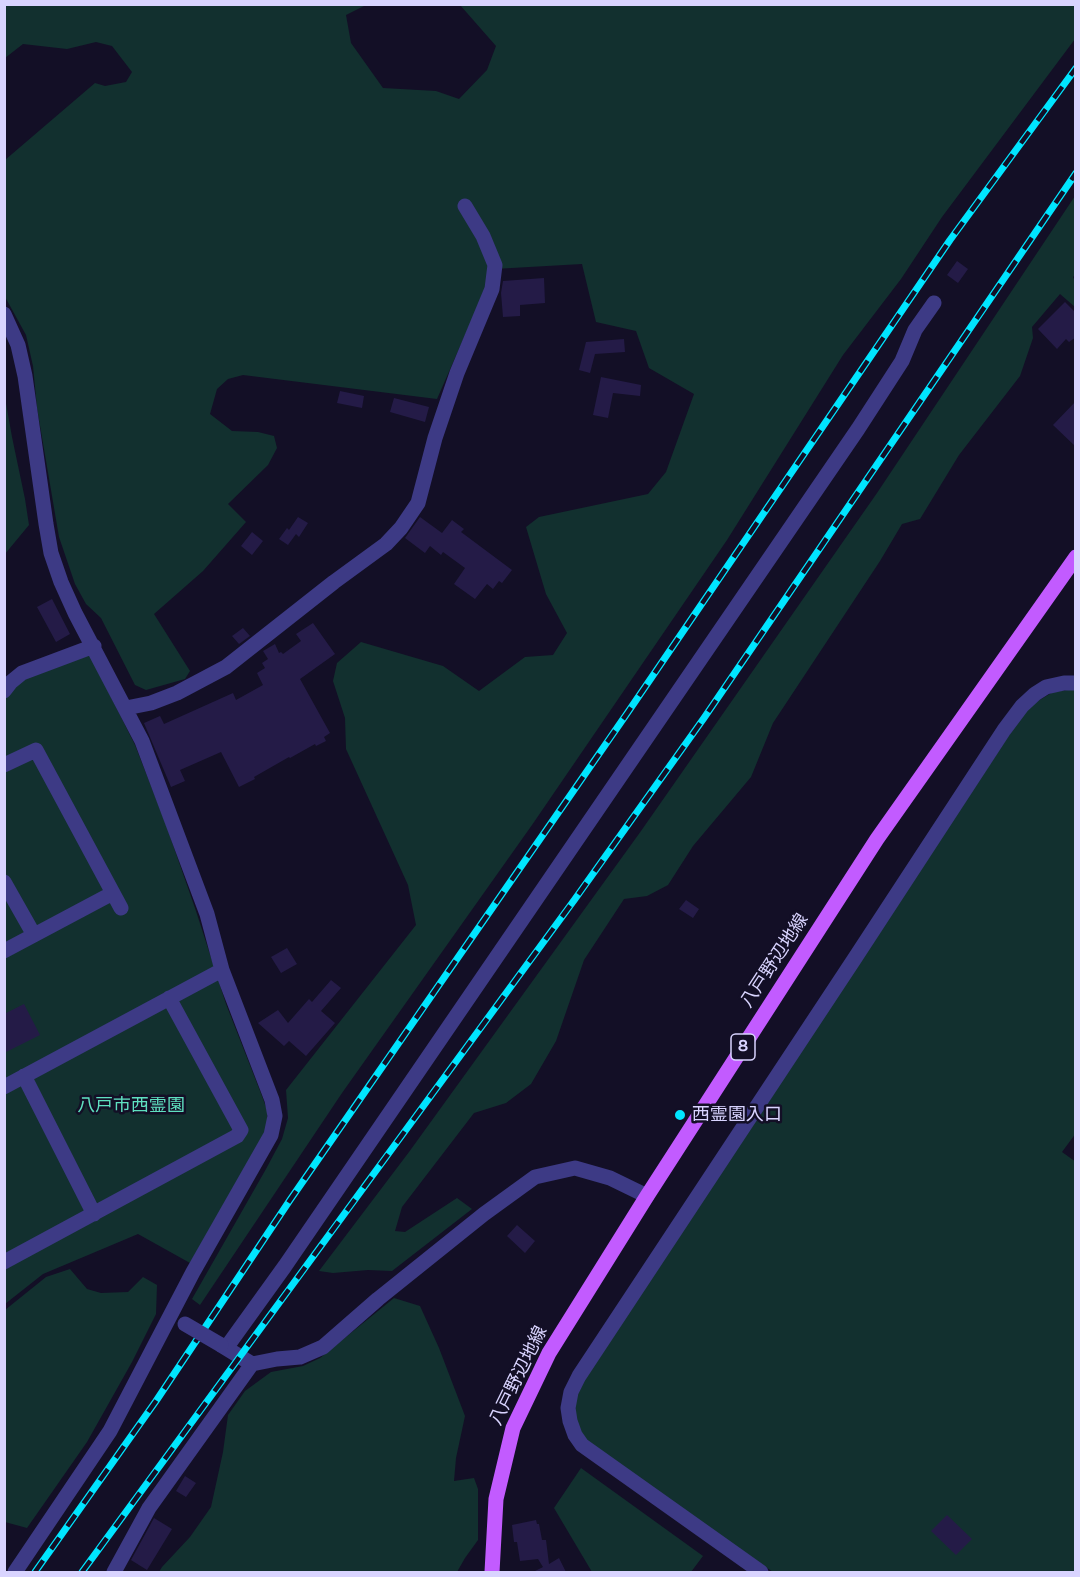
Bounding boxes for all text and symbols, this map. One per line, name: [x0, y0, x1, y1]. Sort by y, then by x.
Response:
street label: 八戸野辺地線: [737, 910, 813, 1012]
road number: 8: [731, 1034, 755, 1060]
park label: 八戸市西霊園: [77, 1095, 185, 1117]
place label: 西霊園入口: [692, 1104, 782, 1126]
marker: 西霊園入口: [673, 1108, 687, 1122]
street label: 八戸野辺地線: [486, 1323, 552, 1429]

